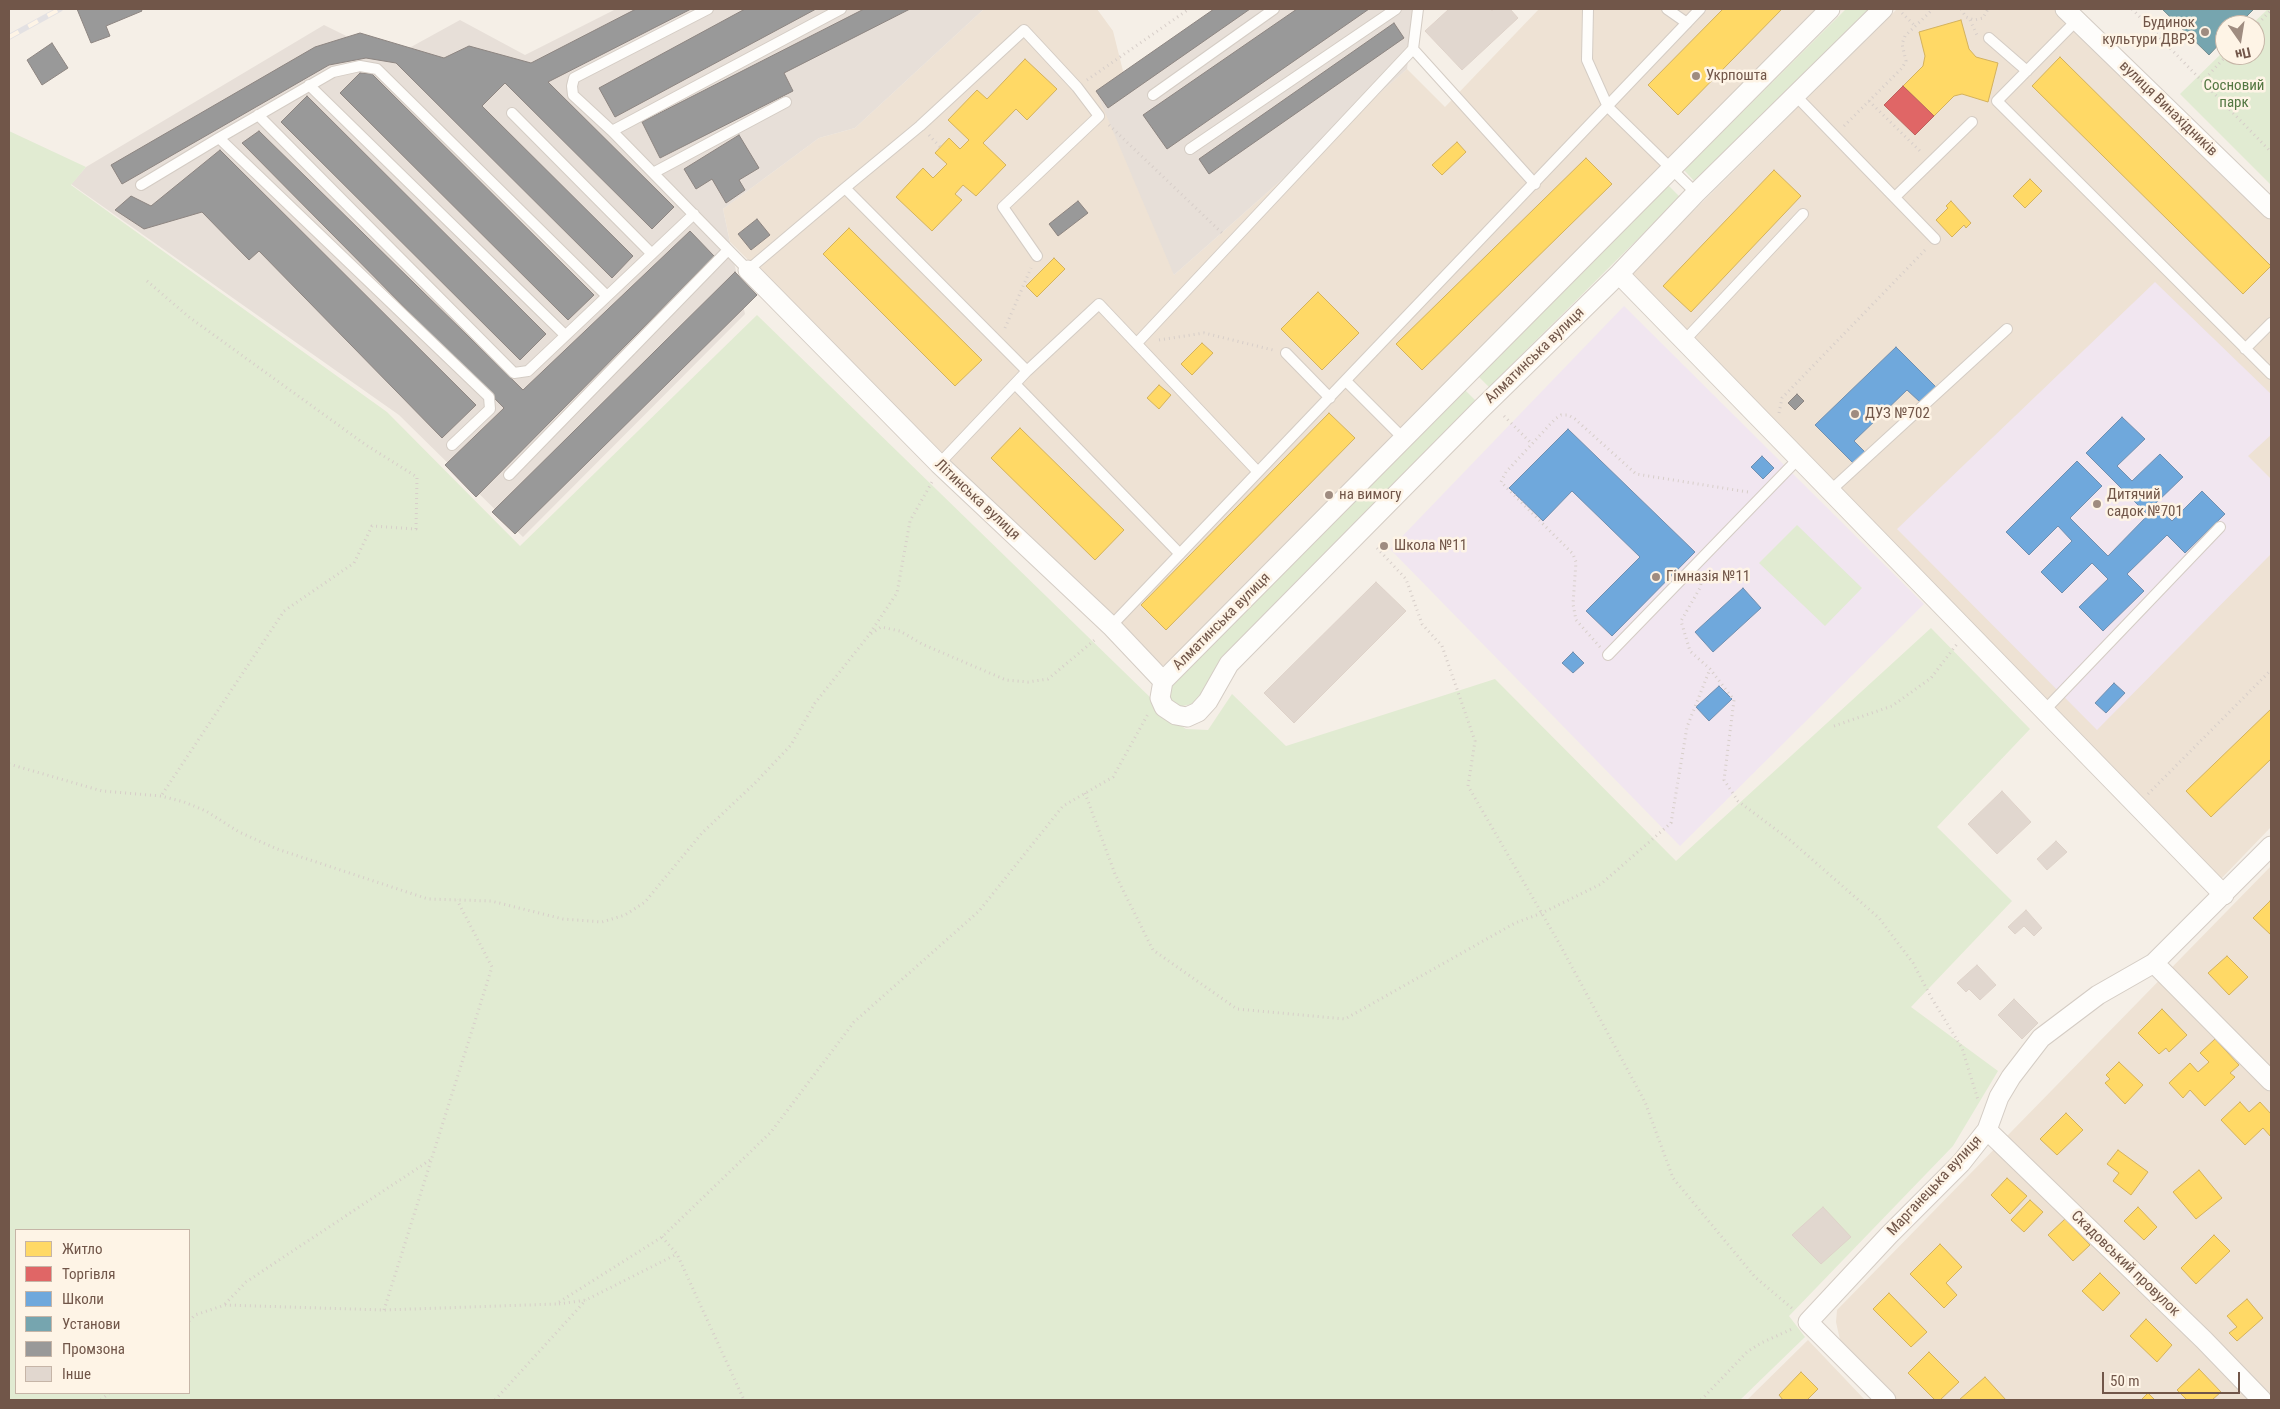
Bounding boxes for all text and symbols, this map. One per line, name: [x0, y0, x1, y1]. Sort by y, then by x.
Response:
place label: Будинок культури ДВРЗ: [2102, 14, 2195, 49]
north arrow: [2215, 15, 2265, 65]
marker: Будинок культури ДВРЗ: [2199, 26, 2211, 38]
text: Пн: [2234, 44, 2253, 63]
street label: вулиця Винахідників: [2115, 58, 2221, 160]
place label: Укрпошта: [1706, 67, 1767, 85]
marker: Укрпошта: [1690, 70, 1702, 82]
park label: Сосновий парк: [2204, 77, 2264, 112]
street label: Алматинська вулиця: [1482, 304, 1588, 408]
place label: ДУЗ №702: [1865, 405, 1930, 423]
marker: ДУЗ №702: [1849, 408, 1861, 420]
street label: Літинська вулиця: [931, 456, 1023, 544]
place label: на вимогу: [1339, 486, 1401, 504]
place label: Дитячий садок №701: [2107, 486, 2183, 521]
marker: на вимогу: [1323, 489, 1335, 501]
marker: Дитячий садок №701: [2091, 498, 2103, 510]
place label: Школа №11: [1394, 537, 1467, 555]
marker: Школа №11: [1378, 540, 1390, 552]
place label: Гімназія №11: [1666, 568, 1750, 586]
street label: Алматинська вулиця: [1169, 569, 1275, 675]
marker: Гімназія №11: [1650, 571, 1662, 583]
street label: Марганецька вулиця: [1884, 1132, 1986, 1240]
street label: Скадовський провулок: [2067, 1207, 2183, 1321]
legend: [15, 1229, 190, 1394]
text: Житло: [62, 1240, 102, 1258]
text: Торгівля: [62, 1265, 115, 1283]
text: Школи: [62, 1290, 104, 1308]
text: Установи: [62, 1315, 120, 1333]
text: Промзона: [62, 1340, 125, 1358]
scale bar: [2105, 1362, 2242, 1394]
text: Інше: [62, 1365, 91, 1383]
text: 50 m: [2110, 1372, 2140, 1390]

